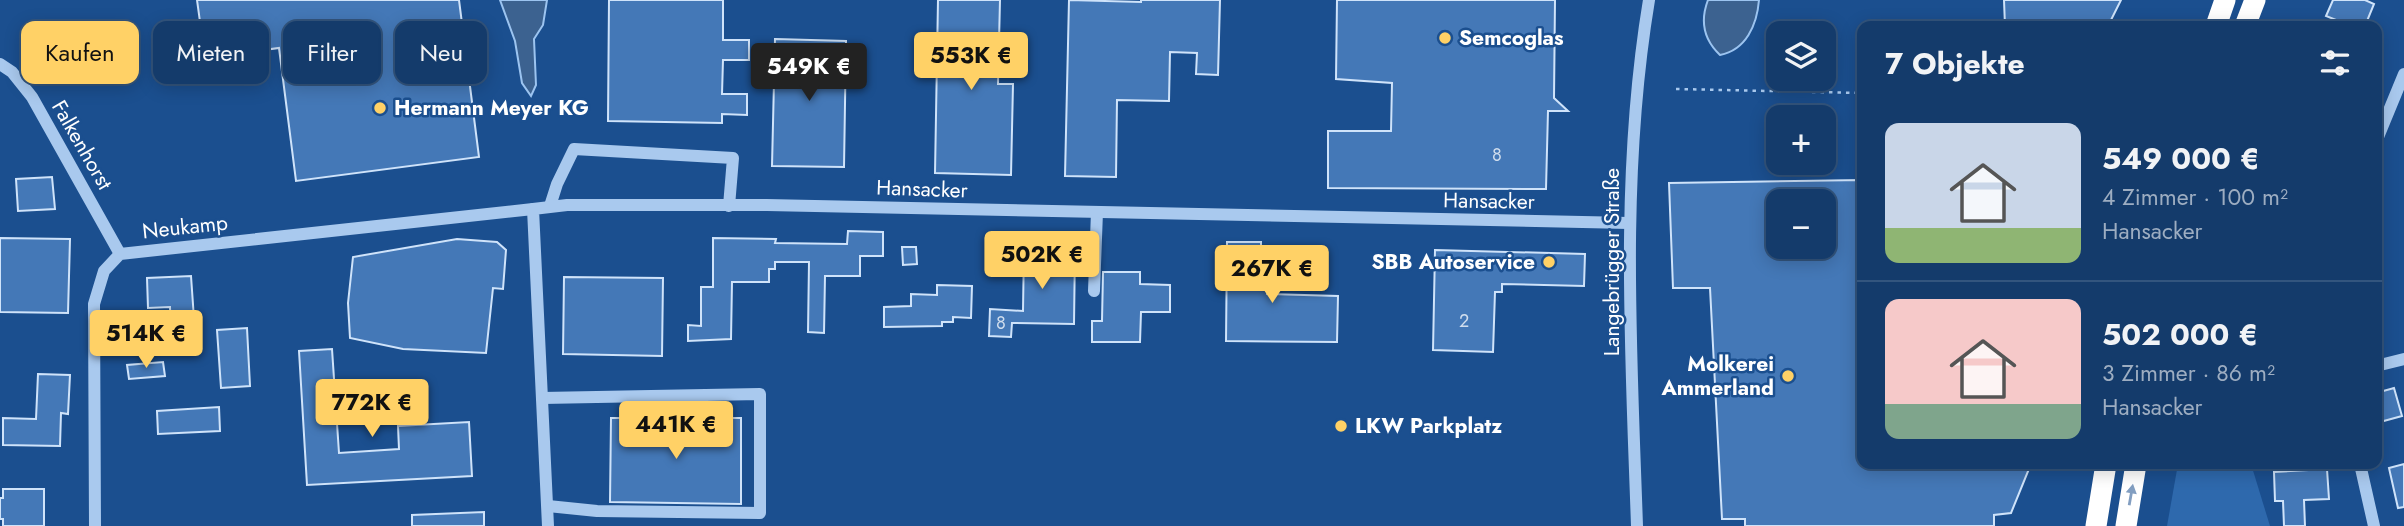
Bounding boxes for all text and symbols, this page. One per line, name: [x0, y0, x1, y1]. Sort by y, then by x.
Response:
chip: Kaufen: [21, 21, 139, 84]
chip: Mieten: [153, 21, 269, 84]
chip: Filter: [283, 21, 381, 84]
chip: Neu: [395, 21, 487, 84]
map controls: [1766, 21, 1836, 259]
button: layers: [1766, 21, 1836, 91]
place label: Semcoglas: [1459, 23, 1564, 53]
marker: Semcoglas: [1437, 30, 1453, 46]
pin: 553K €: [914, 32, 1028, 92]
text: 553K €: [930, 38, 1012, 72]
text: 7 Objekte: [1885, 42, 2025, 85]
pin: 549K €: [752, 43, 866, 103]
icon: filters: [2316, 44, 2354, 82]
text: 549K €: [767, 49, 851, 83]
place label: Hermann Meyer KG: [394, 93, 589, 123]
street label: Falkenhorst: [44, 95, 120, 195]
marker: Hermann Meyer KG: [372, 100, 388, 116]
button: +: [1766, 105, 1836, 175]
text: 549 000 €: [2102, 137, 2260, 180]
house number: 8: [1492, 142, 1502, 168]
icon: home: [1941, 151, 2025, 235]
street label: Langebrügger Straße: [1597, 168, 1627, 356]
street label: Hansacker: [876, 172, 969, 206]
text: 4 Zimmer · 100 m²: [2102, 180, 2288, 214]
street label: Hansacker: [1443, 185, 1536, 217]
button: −: [1766, 189, 1836, 259]
street label: Neukamp: [141, 208, 229, 246]
text: Hansacker: [2102, 214, 2202, 248]
pin: 502K €: [985, 232, 1099, 291]
text: 502K €: [1000, 237, 1084, 271]
pin: 267K €: [1215, 246, 1329, 305]
place label: SBB Autoservice: [1371, 247, 1535, 277]
text: 267K €: [1231, 251, 1313, 285]
marker: SBB Autoservice: [1541, 254, 1557, 270]
house number: 2: [1459, 308, 1469, 334]
pin: 514K €: [89, 310, 203, 370]
house number: 8: [996, 310, 1006, 336]
text: 502 000 €: [2102, 313, 2258, 356]
text: 514K €: [106, 316, 186, 350]
icon: home: [1941, 327, 2025, 411]
place label: Molkerei Ammerland: [1660, 349, 1774, 403]
text: 3 Zimmer · 86 m²: [2102, 356, 2275, 390]
marker: Molkerei Ammerland: [1780, 368, 1796, 384]
pin: 772K €: [315, 380, 429, 439]
text: 772K €: [332, 385, 412, 419]
text: Hansacker: [2102, 390, 2202, 424]
pin: 441K €: [619, 402, 733, 461]
text: 441K €: [635, 407, 717, 441]
place label: LKW Parkplatz: [1355, 411, 1502, 441]
marker: LKW Parkplatz: [1333, 418, 1349, 434]
one-way arrow: [2126, 484, 2137, 506]

